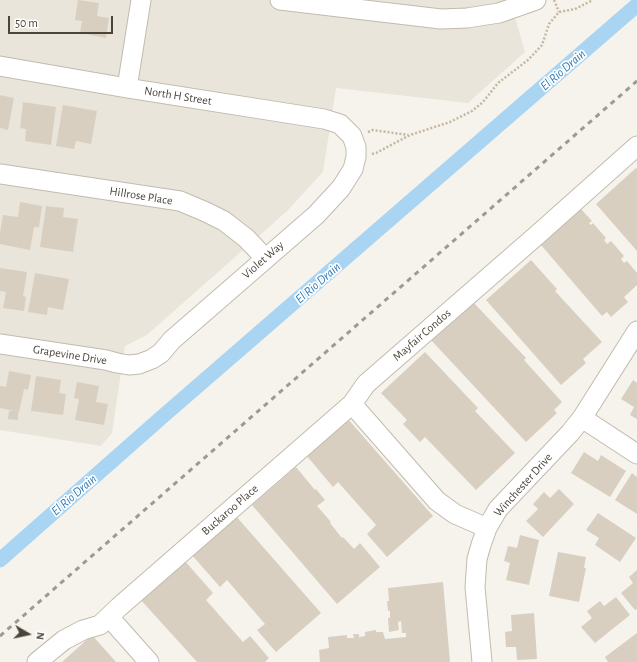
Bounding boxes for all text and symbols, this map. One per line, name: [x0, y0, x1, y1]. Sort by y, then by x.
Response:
scale bar: [10, 8, 115, 34]
text: 50 m: [15, 17, 38, 29]
water label: El Rio Drain: [537, 46, 589, 94]
street label: North H Street: [143, 84, 213, 108]
street label: Hillrose Place: [108, 184, 174, 208]
street label: Violet Way: [239, 238, 287, 282]
water label: El Rio Drain: [292, 259, 344, 307]
street label: Mayfair Condos: [390, 306, 454, 364]
street label: Grapevine Drive: [32, 342, 108, 368]
street label: Winchester Drive: [491, 450, 555, 520]
water label: El Rio Drain: [48, 471, 100, 519]
street label: Buckaroo Place: [199, 481, 261, 539]
north arrow: [8, 614, 48, 654]
text: N: [34, 631, 46, 641]

